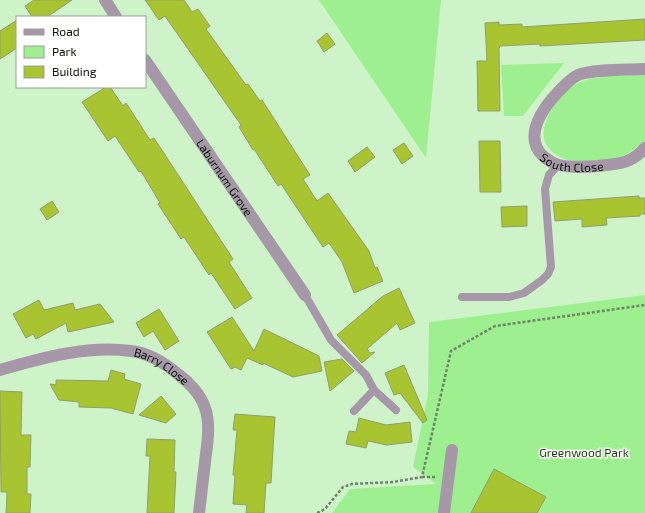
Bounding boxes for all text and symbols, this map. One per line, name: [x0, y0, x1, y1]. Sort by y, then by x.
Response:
legend: [16, 16, 146, 88]
text: Road: [52, 24, 80, 38]
text: Park: [52, 44, 77, 58]
text: Building: [52, 64, 97, 78]
street label: Laburnum Grove: [194, 136, 256, 219]
street label: South Close: [538, 150, 604, 174]
street label: Barry Close: [133, 345, 192, 387]
park label: Greenwood Park: [539, 445, 629, 459]

